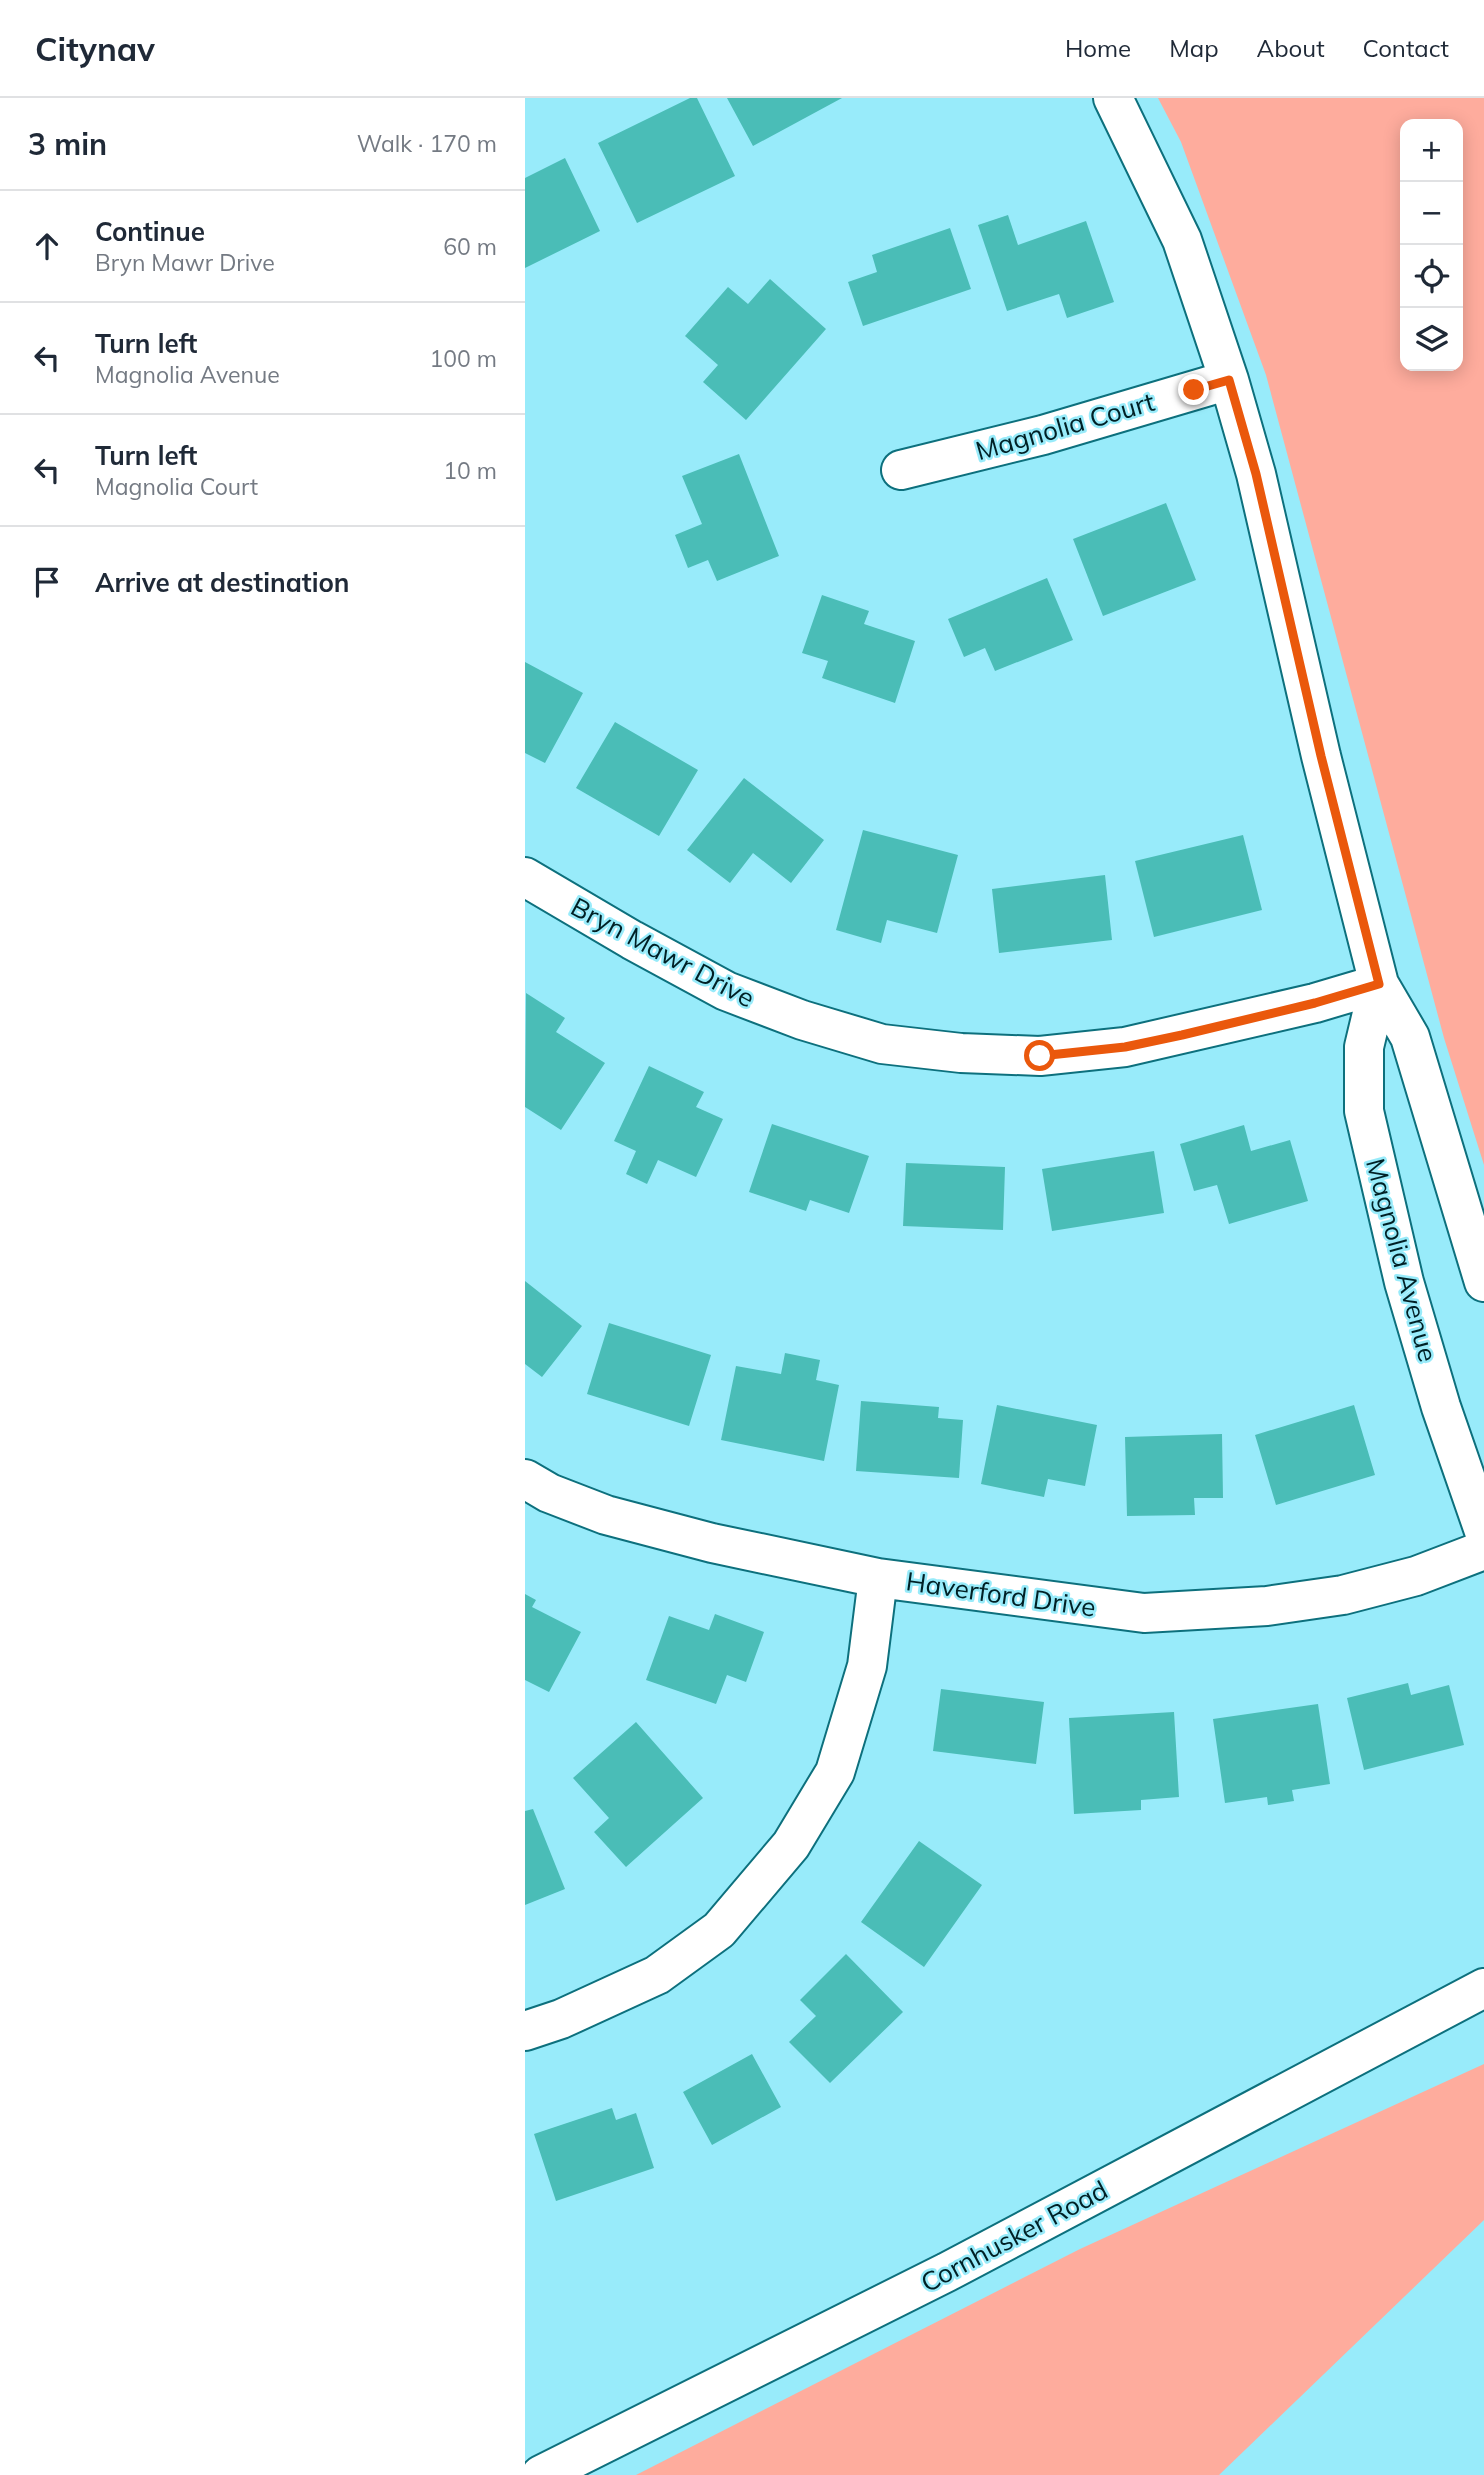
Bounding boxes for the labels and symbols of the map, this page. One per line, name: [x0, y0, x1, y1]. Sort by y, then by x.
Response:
route end: [1178, 374, 1209, 405]
street label: Magnolia Court: [972, 385, 1158, 467]
street label: Bryn Mawr Drive: [566, 890, 760, 1014]
route start: [1024, 1040, 1055, 1071]
street label: Magnolia Avenue: [1359, 1155, 1445, 1365]
street label: Haverford Drive: [904, 1564, 1098, 1624]
street label: Cornhusker Road: [915, 2173, 1113, 2299]

